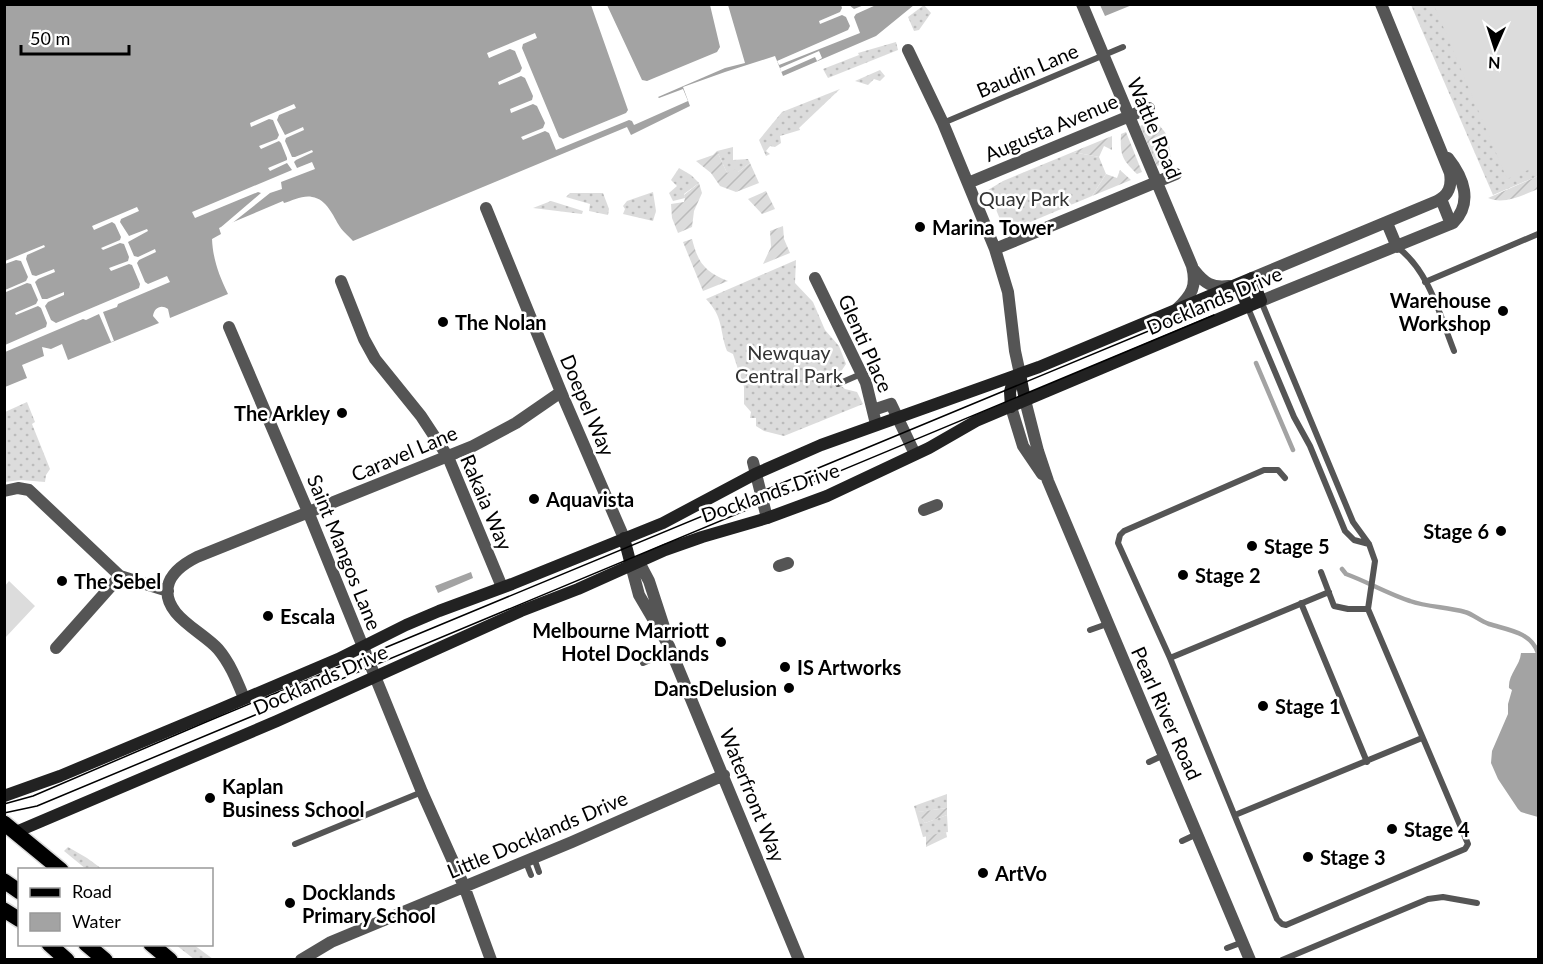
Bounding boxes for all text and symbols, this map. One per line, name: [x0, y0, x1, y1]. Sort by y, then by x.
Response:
scale bar: [21, 18, 129, 56]
north arrow: [1465, 18, 1525, 78]
text: 50 m: [30, 27, 70, 49]
street label: Baudin Lane: [973, 38, 1081, 102]
text: N: [1488, 54, 1501, 73]
street label: Wattle Road: [1123, 74, 1187, 182]
street label: Augusta Avenue: [981, 88, 1121, 166]
park label: Quay Park: [979, 186, 1070, 210]
place label: Marina Tower: [932, 215, 1054, 239]
marker: Marina Tower: [913, 220, 927, 234]
street label: Docklands Drive: [1143, 261, 1285, 339]
place label: Warehouse Workshop: [1390, 288, 1491, 335]
street label: Glenti Place: [834, 290, 898, 396]
marker: Warehouse Workshop: [1496, 304, 1510, 318]
place label: The Nolan: [455, 310, 547, 334]
marker: The Nolan: [436, 315, 450, 329]
park label: Newquay Central Park: [735, 340, 844, 387]
street label: Doepel Way: [556, 351, 620, 460]
place label: The Arkley: [234, 401, 330, 425]
marker: The Arkley: [335, 406, 349, 420]
street label: Caravel Lane: [348, 420, 460, 486]
street label: Rakaia Way: [456, 451, 518, 554]
street label: Docklands Drive: [698, 457, 842, 527]
street label: Saint Mangos Lane: [303, 471, 387, 633]
place label: Aquavista: [545, 487, 634, 511]
marker: Aquavista: [527, 492, 541, 506]
place label: Stage 6: [1423, 519, 1489, 543]
marker: Stage 6: [1494, 524, 1508, 538]
place label: Stage 5: [1264, 534, 1330, 558]
marker: Stage 5: [1245, 539, 1259, 553]
place label: Stage 2: [1195, 563, 1261, 587]
marker: Stage 2: [1176, 568, 1190, 582]
place label: The Sebel: [74, 569, 161, 593]
marker: The Sebel: [55, 574, 69, 588]
place label: Escala: [280, 604, 335, 628]
marker: Escala: [261, 609, 275, 623]
place label: Melbourne Marriott Hotel Docklands: [532, 618, 709, 665]
marker: Melbourne Marriott Hotel Docklands: [714, 635, 728, 649]
street label: Docklands Drive: [249, 639, 391, 719]
street label: Pearl River Road: [1127, 643, 1207, 783]
place label: IS Artworks: [797, 655, 901, 679]
marker: IS Artworks: [778, 660, 792, 674]
place label: DansDelusion: [653, 676, 777, 700]
marker: DansDelusion: [782, 681, 796, 695]
place label: Stage 1: [1275, 694, 1341, 718]
marker: Stage 1: [1256, 699, 1270, 713]
street label: Waterfront Way: [715, 725, 791, 866]
place label: Kaplan Business School: [222, 774, 364, 821]
street label: Little Docklands Drive: [443, 785, 631, 883]
marker: Kaplan Business School: [203, 791, 217, 805]
place label: Stage 4: [1404, 817, 1470, 841]
marker: Stage 4: [1385, 822, 1399, 836]
place label: Stage 3: [1320, 845, 1386, 869]
marker: Stage 3: [1301, 850, 1315, 864]
place label: ArtVo: [994, 861, 1047, 885]
marker: ArtVo: [976, 866, 990, 880]
legend: [18, 868, 213, 946]
text: Road: [72, 880, 112, 902]
place label: Docklands Primary School: [302, 880, 436, 927]
marker: Docklands Primary School: [283, 896, 297, 910]
text: Water: [72, 910, 121, 932]

